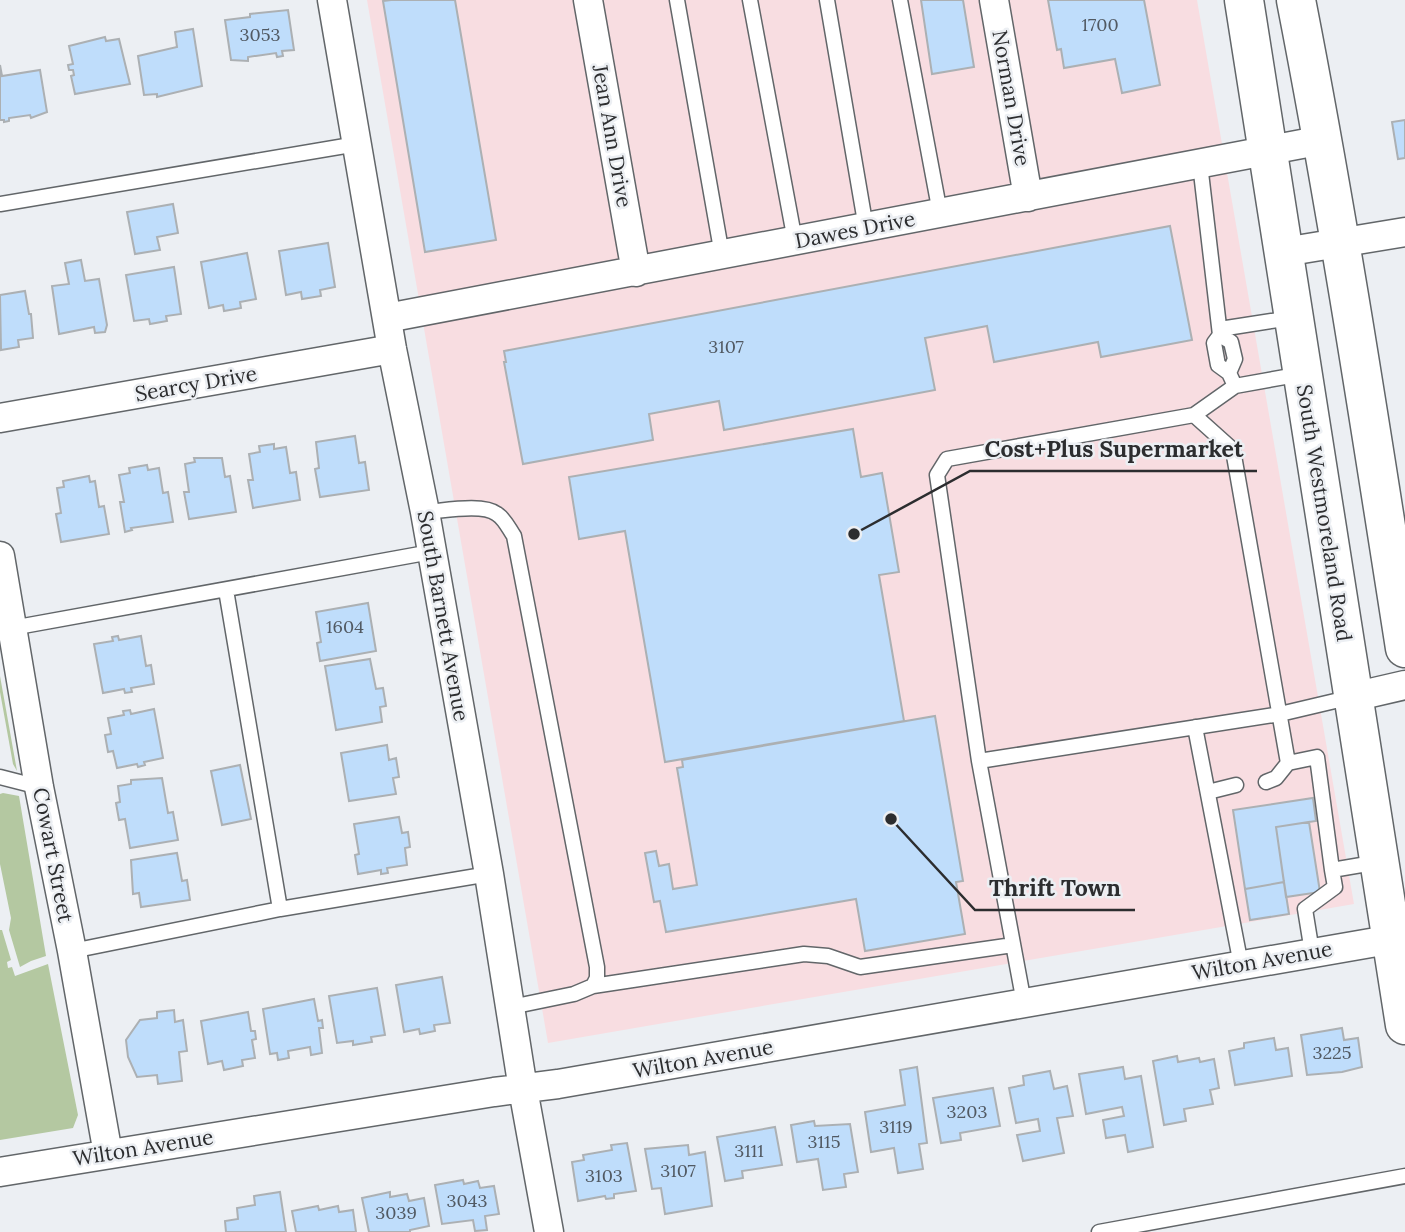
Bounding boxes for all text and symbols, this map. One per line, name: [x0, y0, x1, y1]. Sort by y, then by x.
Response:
house number: 1700: [1081, 13, 1119, 36]
house number: 3053: [239, 23, 281, 46]
street label: Norman Drive: [986, 28, 1037, 168]
street label: Jean Ann Drive: [586, 61, 638, 209]
street label: Dawes Drive: [793, 205, 917, 254]
house number: 3107: [708, 335, 744, 358]
street label: Searcy Drive: [133, 360, 259, 408]
street label: South Westmoreland Road: [1291, 383, 1358, 643]
callout: Cost+Plus Supermarket: [970, 427, 1257, 471]
text: Cost+Plus Supermarket: [985, 434, 1244, 463]
street label: South Barnett Avenue: [412, 509, 475, 723]
house number: 1604: [326, 615, 364, 638]
street label: Cowart Street: [27, 785, 80, 925]
callout: Thrift Town: [975, 866, 1135, 910]
text: Thrift Town: [989, 873, 1121, 902]
street label: Wilton Avenue: [1190, 935, 1334, 986]
street label: Wilton Avenue: [631, 1033, 775, 1084]
house number: 3225: [1312, 1041, 1352, 1064]
house number: 3203: [947, 1100, 987, 1123]
house number: 3119: [879, 1115, 913, 1138]
street label: Wilton Avenue: [71, 1123, 215, 1172]
house number: 3115: [808, 1130, 840, 1153]
house number: 3111: [734, 1139, 764, 1162]
house number: 3107: [660, 1159, 696, 1182]
house number: 3103: [585, 1164, 623, 1187]
house number: 3043: [447, 1189, 488, 1212]
house number: 3039: [375, 1201, 417, 1224]

